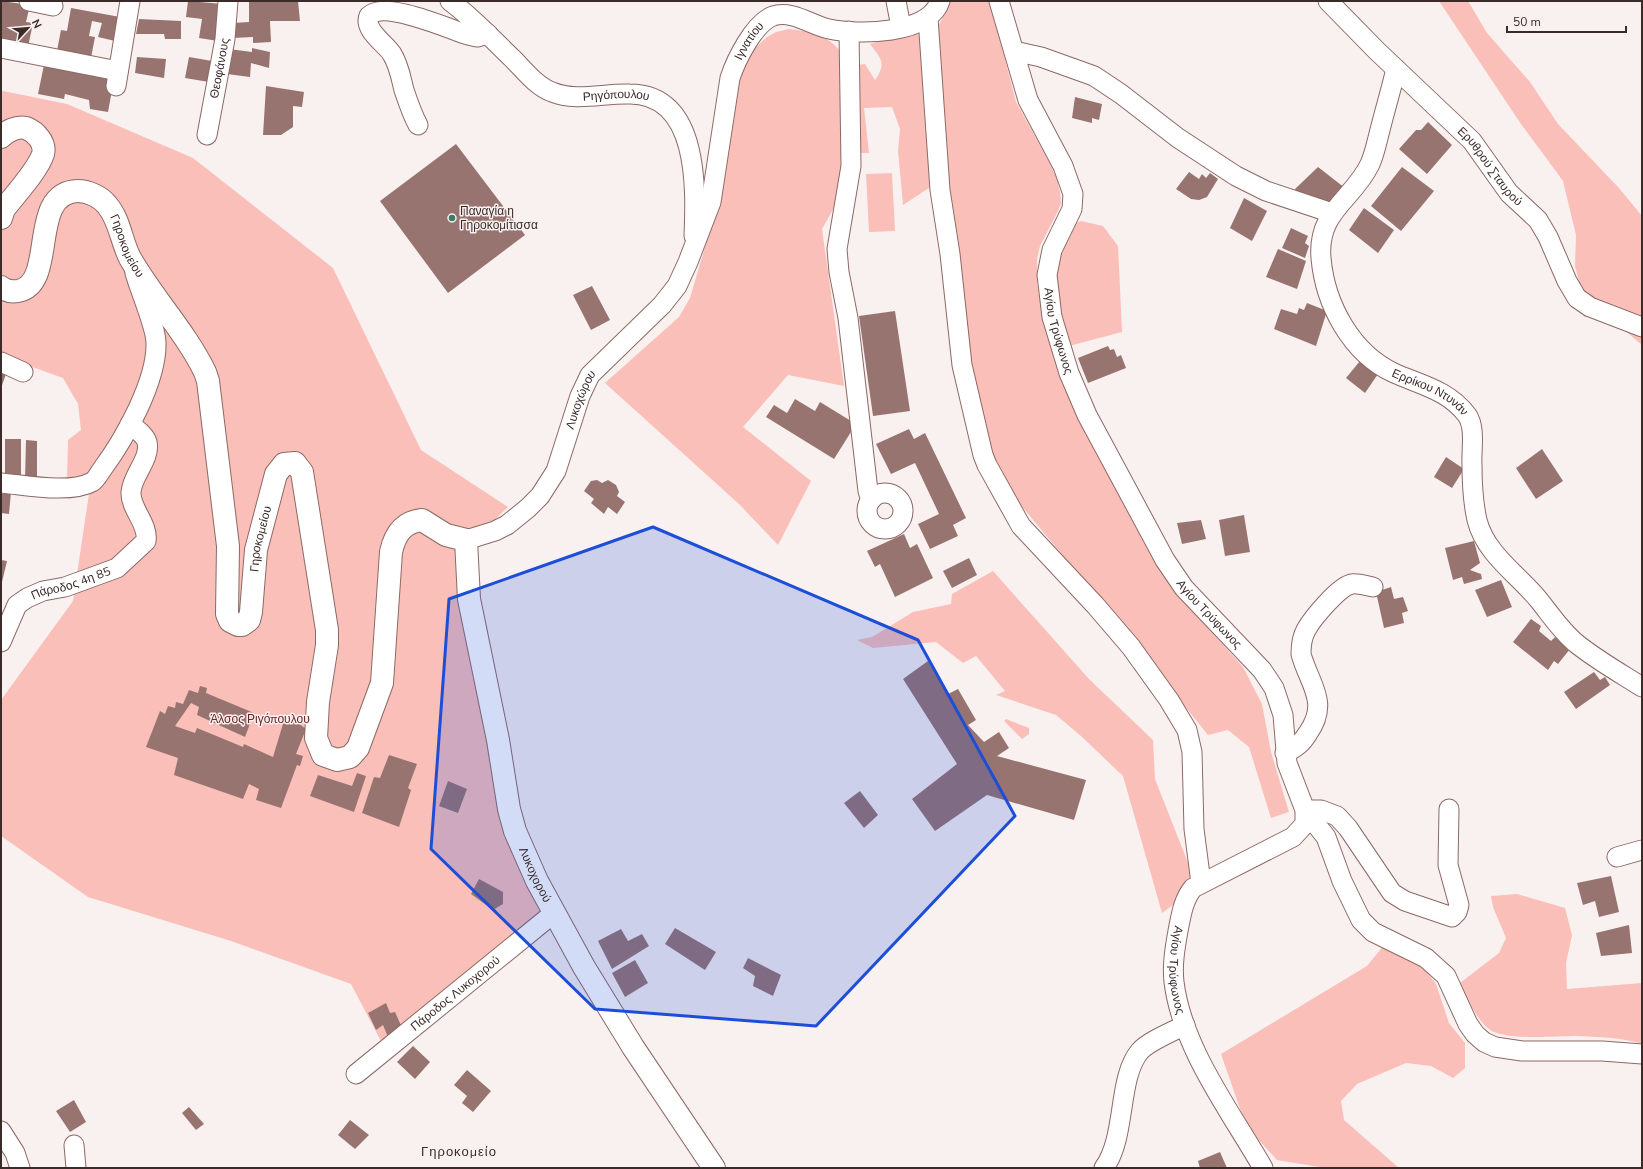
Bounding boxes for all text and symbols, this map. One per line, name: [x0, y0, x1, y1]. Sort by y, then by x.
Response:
north arrow: [8, 8, 48, 48]
scale bar: [1507, 8, 1626, 34]
text: 50 m: [1513, 14, 1541, 30]
text: N: [28, 17, 45, 31]
street label: Ιγνατίου: [731, 18, 767, 63]
street label: Θεοφάνους: [206, 36, 233, 100]
street label: Ρηγόπουλου: [582, 86, 651, 105]
street label: Ερυθρού Σταυρού: [1454, 123, 1526, 210]
place label: Παναγία η Γηροκομίτισσα: [460, 203, 538, 233]
street label: Γηροκομείου: [106, 211, 148, 280]
marker: Παναγία η Γηροκομίτισσα: [447, 213, 457, 223]
street label: Αγίου Τρύφωνος: [1041, 287, 1077, 377]
street label: Ερρίκου Ντυνάν: [1389, 365, 1472, 419]
street label: Λυκοχώρου: [562, 366, 599, 431]
street label: Γηροκομείου: [246, 504, 275, 573]
street label: Πάροδος 4η 85: [28, 563, 113, 603]
street label: Αγίου Τρύφωνος: [1173, 577, 1246, 652]
park label: Άλσος Ριγόπουλου: [210, 711, 310, 727]
street label: Λυκοχορού: [515, 844, 555, 905]
street label: Αγίου Τρύφωνος: [1165, 924, 1189, 1016]
street label: Πάροδος Λυκοχορού: [407, 952, 503, 1034]
district label: Γηροκομείο: [421, 1143, 497, 1161]

